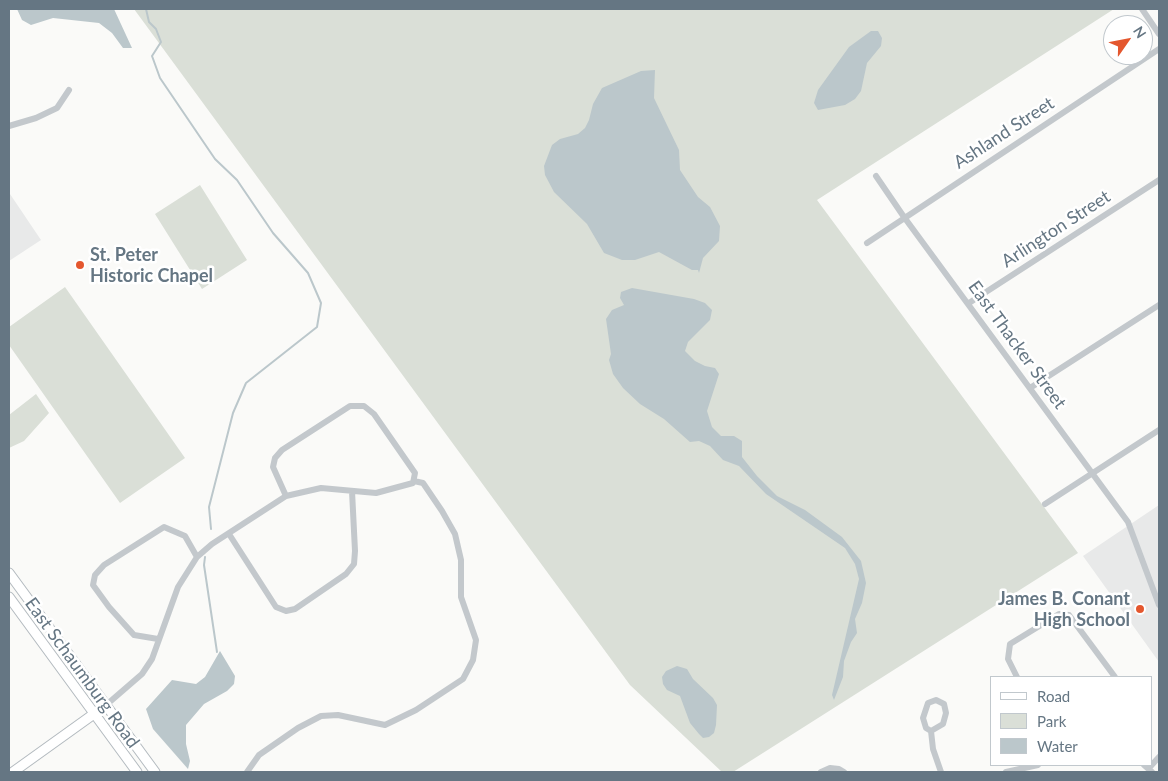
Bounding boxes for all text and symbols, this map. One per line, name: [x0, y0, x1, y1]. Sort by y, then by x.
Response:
north arrow: [1103, 15, 1153, 65]
text: N: [1130, 23, 1150, 41]
street label: Ashland Street: [950, 93, 1058, 173]
street label: Arlington Street: [998, 186, 1114, 272]
place label: St. Peter Historic Chapel: [90, 244, 213, 286]
marker: St. Peter Historic Chapel: [74, 259, 86, 271]
street label: East Thacker Street: [963, 277, 1071, 413]
place label: James B. Conant High School: [998, 588, 1130, 630]
street label: East Schaumburg Road: [20, 594, 144, 752]
marker: James B. Conant High School: [1134, 603, 1146, 615]
legend: [990, 676, 1153, 766]
text: Road: [1037, 687, 1070, 705]
text: Park: [1037, 712, 1066, 730]
text: Water: [1037, 737, 1078, 755]

